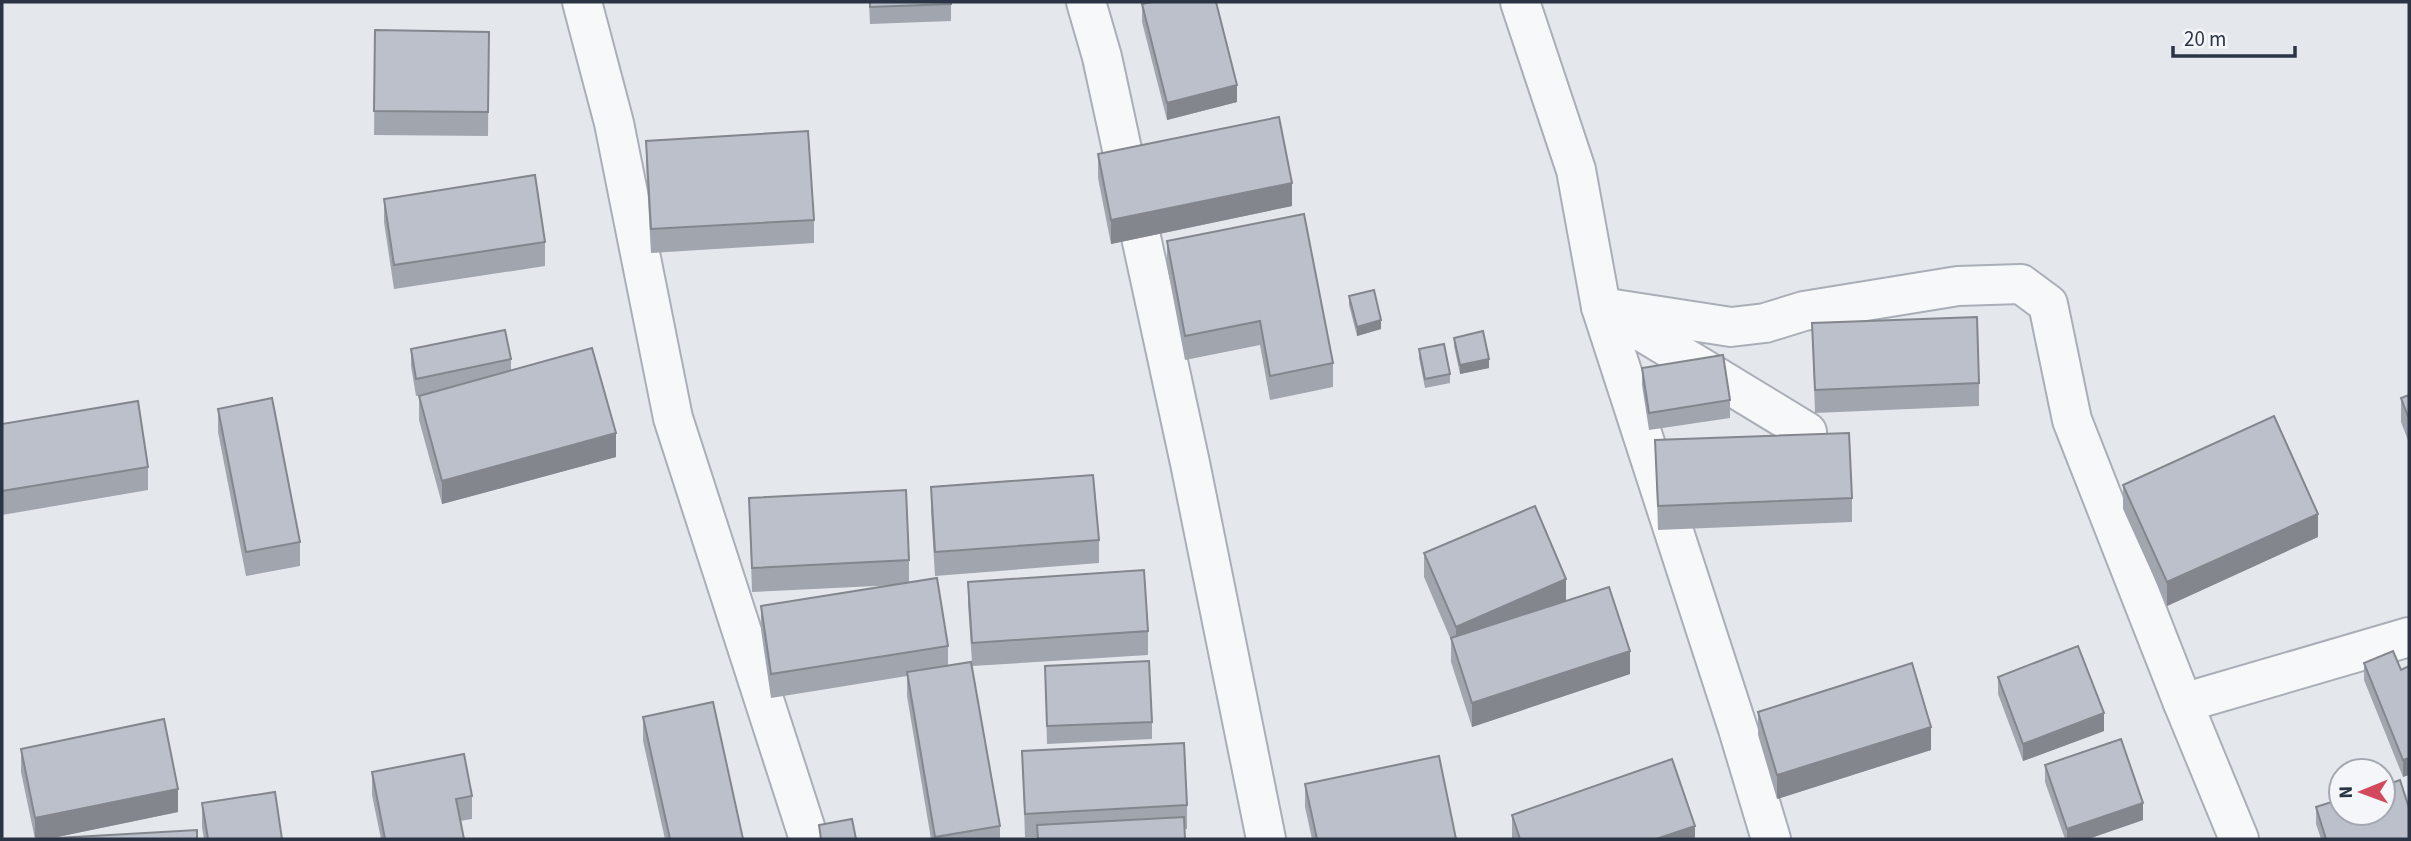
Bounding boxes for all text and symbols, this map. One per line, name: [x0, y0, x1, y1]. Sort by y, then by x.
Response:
scale bar: [2173, 14, 2296, 58]
text: 20 m: [2184, 24, 2226, 54]
north arrow: [2327, 757, 2397, 827]
text: N: [2333, 786, 2360, 799]

